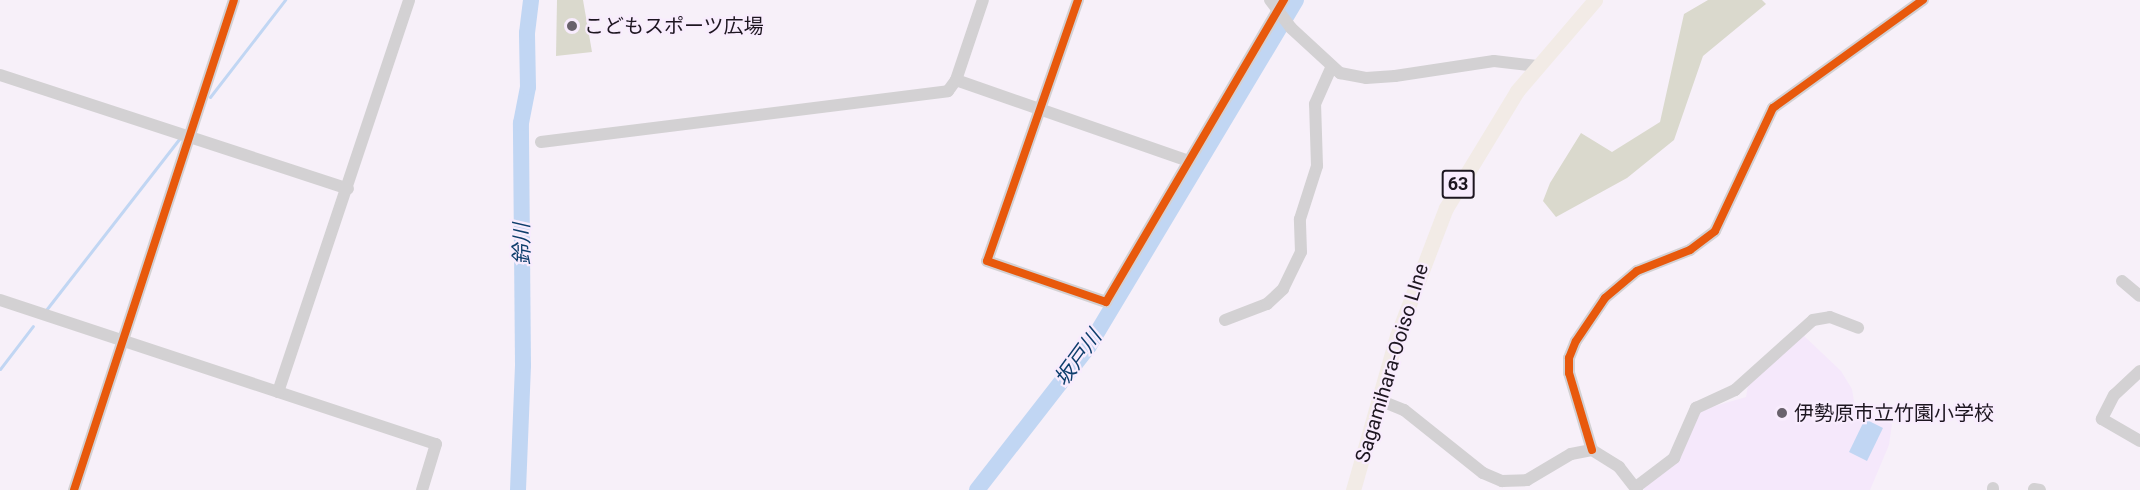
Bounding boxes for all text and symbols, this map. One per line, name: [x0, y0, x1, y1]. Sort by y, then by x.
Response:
place label: こどもスポーツ広場: [584, 14, 764, 38]
marker: こどもスポーツ広場: [565, 19, 579, 33]
road number: 63: [1442, 169, 1474, 199]
water label: 鈴川: [509, 223, 535, 265]
street label: Sagamihara-Ooiso LIne: [1350, 261, 1434, 465]
water label: 坂戸川: [1049, 325, 1107, 391]
place label: 伊勢原市立竹園小学校: [1794, 401, 1994, 425]
marker: 伊勢原市立竹園小学校: [1775, 406, 1789, 420]

